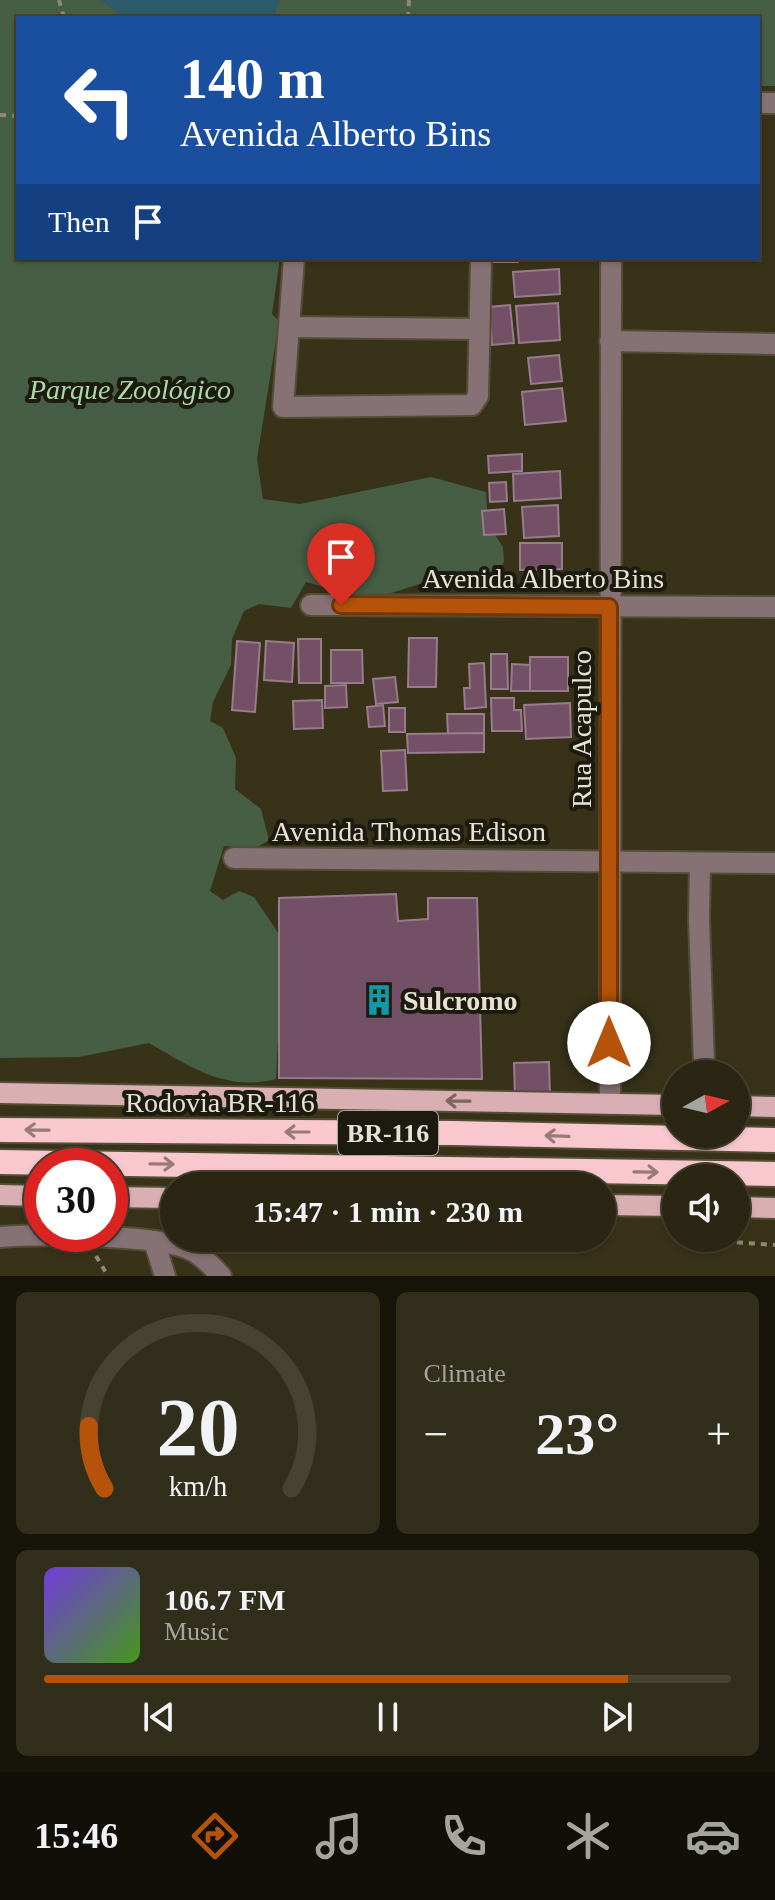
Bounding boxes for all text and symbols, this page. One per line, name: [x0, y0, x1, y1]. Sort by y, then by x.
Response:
icon: left: [48, 48, 152, 152]
text: 140 m: [180, 48, 325, 110]
text: Avenida Alberto Bins: [180, 114, 491, 154]
icon: arrive: [126, 200, 170, 244]
text: Then: [48, 205, 110, 238]
park label: Parque Zoológico: [28, 374, 231, 405]
pin: [307, 523, 375, 605]
icon: arrive: [319, 535, 363, 579]
street label: Avenida Alberto Bins: [422, 563, 664, 594]
street label: Rua Acapulco: [566, 650, 597, 808]
street label: Avenida Thomas Edison: [272, 816, 546, 847]
building icon: Sulcromo: [362, 983, 396, 1017]
place label: Sulcromo: [403, 985, 518, 1016]
position arrow: [567, 1001, 651, 1085]
north arrow: [662, 1060, 750, 1148]
map controls: [662, 1060, 750, 1252]
street label: Rodovia BR-116: [125, 1087, 315, 1118]
one-way arrow: [445, 1093, 472, 1109]
road number: BR-116: [338, 1111, 438, 1155]
one-way arrow: [24, 1123, 51, 1138]
one-way arrow: [284, 1125, 311, 1140]
one-way arrow: [544, 1129, 571, 1144]
speed limit sign: 30: [24, 1148, 128, 1252]
one-way arrow: [148, 1156, 175, 1172]
one-way arrow: [632, 1164, 659, 1180]
button: sound: [662, 1164, 750, 1252]
text: 15:47 · 1 min · 230 m: [253, 1195, 523, 1228]
text: Climate: [424, 1359, 506, 1388]
text: 20: [156, 1381, 239, 1473]
text: 23°: [535, 1401, 619, 1467]
text: −: [424, 1410, 448, 1459]
text: +: [706, 1410, 731, 1459]
text: km/h: [168, 1471, 227, 1502]
text: 106.7 FM: [164, 1583, 286, 1616]
text: Music: [164, 1617, 229, 1646]
icon: previous: [137, 1695, 181, 1739]
icon: pause: [366, 1695, 410, 1739]
icon: next: [595, 1695, 639, 1739]
icon: directions: [187, 1808, 243, 1864]
icon: music: [311, 1808, 367, 1864]
icon: phone: [436, 1808, 492, 1864]
icon: climate: [560, 1808, 616, 1864]
icon: car: [685, 1808, 741, 1864]
text: 15:46: [34, 1816, 118, 1856]

